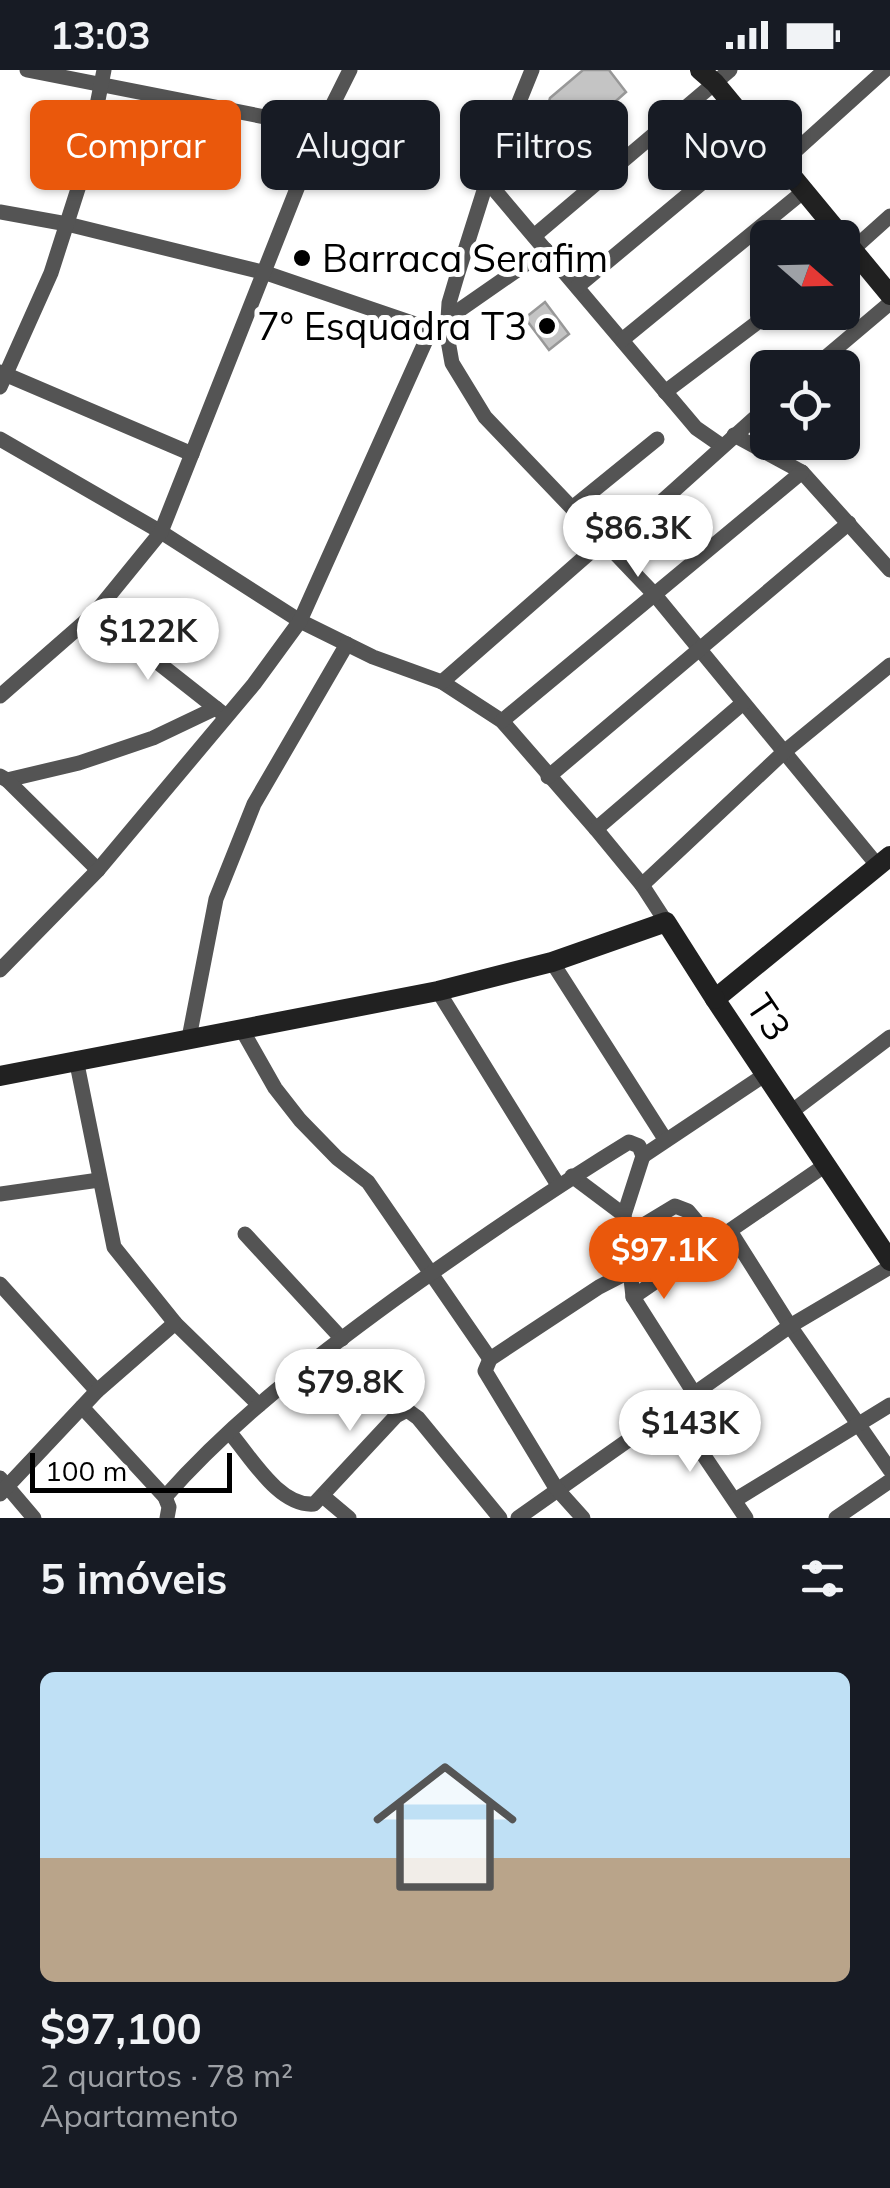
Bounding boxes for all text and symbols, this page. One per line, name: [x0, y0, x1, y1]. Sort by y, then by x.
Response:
text: 13:03: [50, 11, 151, 59]
chip: Comprar: [30, 100, 241, 190]
chip: Alugar: [261, 100, 440, 190]
chip: Filtros: [460, 100, 628, 190]
chip: Novo: [648, 100, 802, 190]
north arrow: [750, 220, 860, 330]
map controls: [750, 220, 860, 460]
place label: Barraca Serafim: [322, 234, 608, 282]
marker: Barraca Serafim: [291, 247, 313, 269]
place label: 7° Esquadra T3: [257, 302, 527, 350]
marker: 7° Esquadra T3: [536, 315, 558, 337]
button: locate: [750, 350, 860, 460]
pin: $86.3K: [557, 495, 719, 580]
text: $86.3K: [585, 507, 691, 547]
pin: $122K: [78, 598, 218, 683]
text: $122K: [99, 610, 197, 650]
street label: T3: [736, 985, 802, 1049]
pin: $97.1K: [583, 1217, 745, 1302]
text: $97.1K: [611, 1229, 717, 1269]
pin: $79.8K: [269, 1349, 431, 1434]
text: $79.8K: [297, 1361, 403, 1401]
pin: $143K: [620, 1390, 760, 1475]
text: $143K: [641, 1402, 739, 1442]
scale bar: [30, 1448, 232, 1492]
text: 100 m: [45, 1453, 127, 1488]
icon: filters: [795, 1551, 850, 1606]
text: 5 imóveis: [40, 1552, 227, 1605]
icon: home: [355, 1737, 535, 1917]
text: $97,100: [40, 2002, 202, 2055]
text: 2 quartos · 78 m²: [40, 2055, 293, 2095]
text: Apartamento: [40, 2095, 238, 2135]

